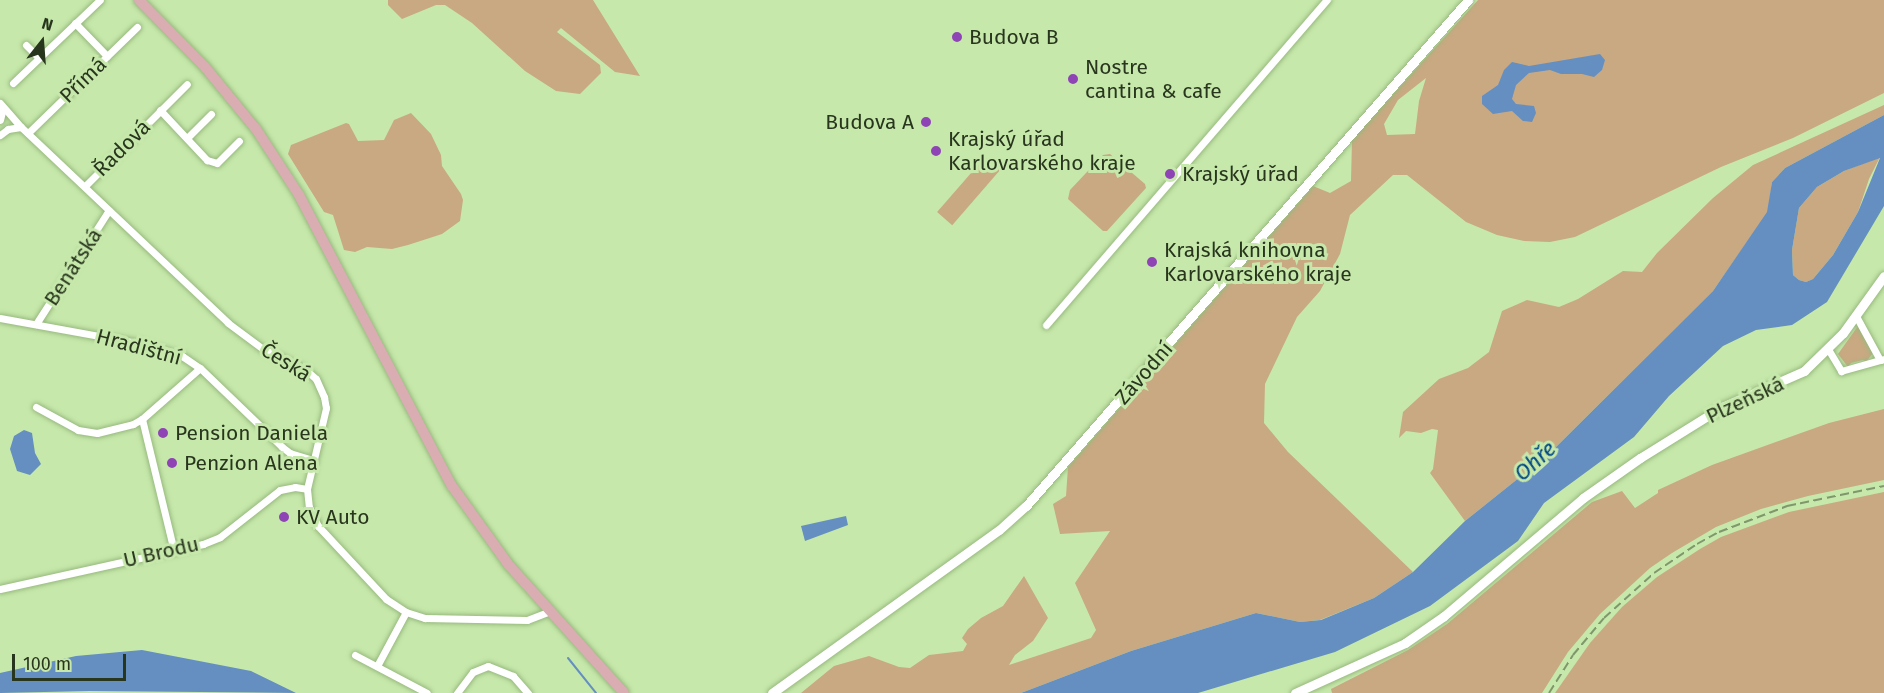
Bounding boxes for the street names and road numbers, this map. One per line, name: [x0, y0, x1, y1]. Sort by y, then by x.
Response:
street label: Přímá: [54, 52, 112, 108]
street label: Řadová: [88, 114, 156, 182]
street label: Benátská: [39, 224, 107, 310]
street label: Hradištní: [94, 324, 184, 370]
street label: Závodní: [1110, 336, 1178, 410]
street label: Česká: [256, 337, 316, 387]
street label: Plzeňská: [1702, 371, 1788, 429]
street label: U Brodu: [121, 531, 201, 573]

